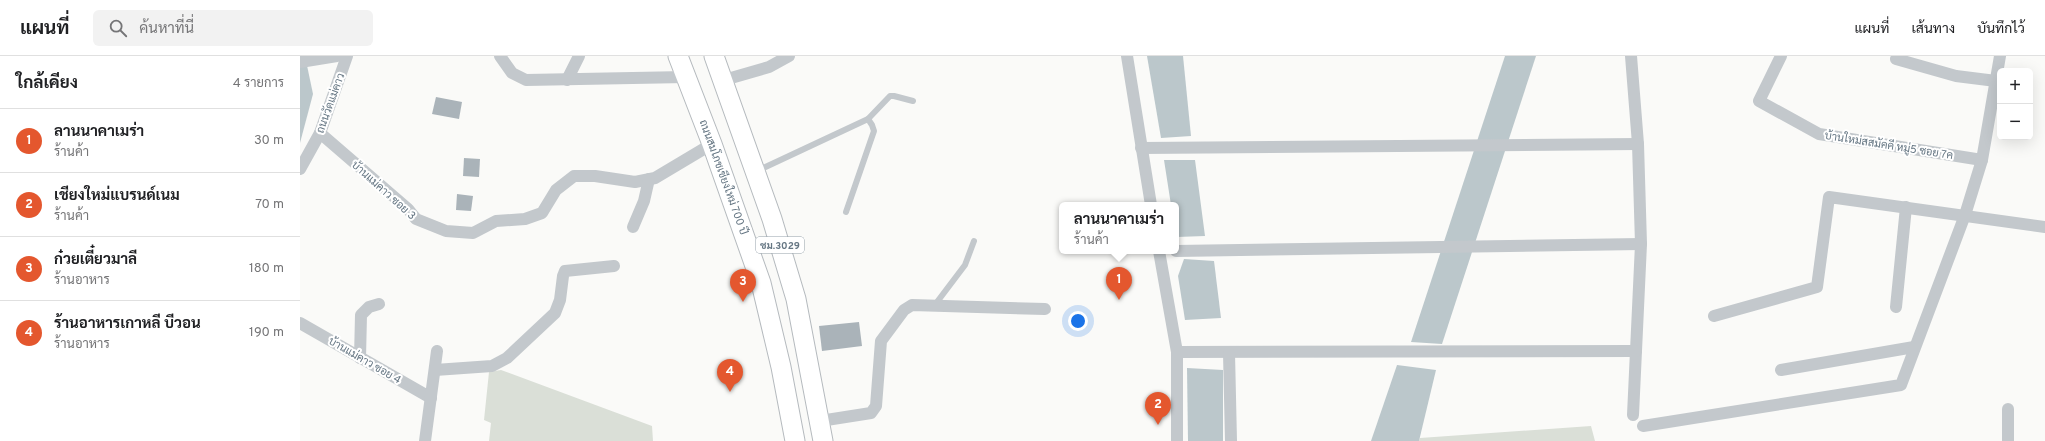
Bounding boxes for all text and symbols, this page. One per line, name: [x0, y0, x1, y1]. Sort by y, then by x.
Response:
search box: [93, 10, 373, 46]
text: แผนที่: [20, 17, 69, 41]
icon: search: [107, 17, 129, 39]
text: ค้นหาที่นี่: [139, 20, 194, 39]
text: แผนที่: [1854, 21, 1889, 38]
text: เส้นทาง: [1911, 21, 1955, 38]
text: บันทึกไว้: [1977, 21, 2025, 38]
map controls: [1997, 68, 2033, 140]
button: +: [1997, 68, 2033, 104]
street label: ถนนวัดแม่คาว: [313, 71, 348, 135]
text: ใกล้เคียง: [16, 73, 78, 95]
text: 4 รายการ: [233, 76, 284, 92]
button: −: [1997, 104, 2033, 140]
street label: ถนนสมโภชเชียงใหม่ 700 ปี: [696, 117, 752, 237]
text: ลานนาคาเมร่า: [54, 123, 144, 142]
street label: บ้านใหม่สสมัคคี หมู่5 ซอย 7ค: [1824, 127, 1954, 163]
text: 1: [26, 133, 32, 149]
text: 30 m: [254, 133, 284, 149]
text: ร้านค้า: [54, 145, 89, 161]
street label: บ้านแม่คาว ซอย 3: [348, 158, 419, 223]
text: เชียงใหม่แบรนด์เนม: [54, 187, 180, 206]
text: 2: [25, 197, 33, 213]
text: 70 m: [255, 197, 284, 213]
popup: [1059, 202, 1179, 254]
text: ร้านค้า: [54, 209, 89, 225]
text: ลานนาคาเมร่า: [1074, 211, 1164, 230]
text: ร้านค้า: [1074, 233, 1109, 249]
road number: ชม.3029: [756, 237, 804, 253]
text: ก๋วยเตี๋ยวมาลี: [54, 251, 137, 270]
text: 3: [25, 261, 33, 277]
text: 180 m: [249, 261, 284, 277]
pin: 1: [1106, 267, 1132, 300]
pin: 3: [730, 269, 756, 302]
text: ร้านอาหาร: [54, 273, 110, 289]
your location: [1068, 311, 1088, 331]
text: ร้านอาหารเกาหลี บีวอน: [54, 315, 201, 334]
text: 4: [25, 325, 33, 341]
text: 190 m: [249, 325, 284, 341]
street label: บ้านแม่คาว ซอย 4: [326, 334, 404, 387]
text: ร้านอาหาร: [54, 337, 110, 353]
pin: 4: [717, 359, 743, 392]
pin: 2: [1145, 392, 1171, 425]

